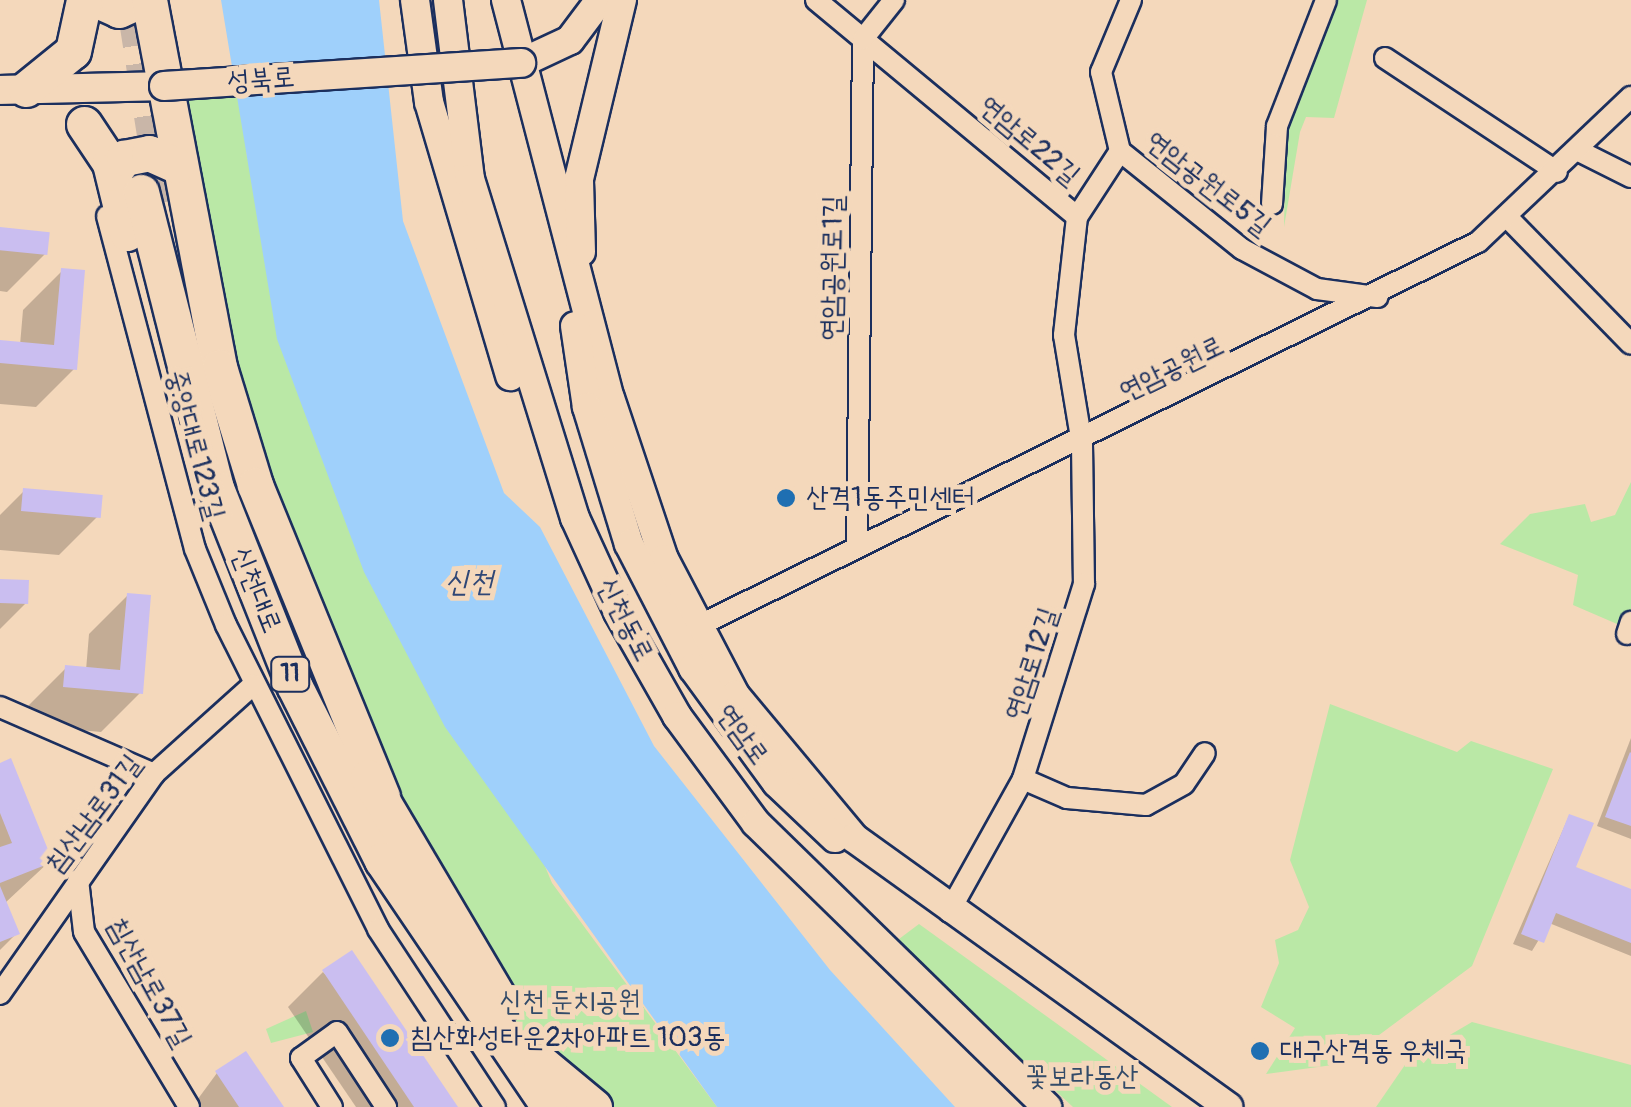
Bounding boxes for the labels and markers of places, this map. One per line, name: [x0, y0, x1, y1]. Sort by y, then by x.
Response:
place label: 산격1동주민센터: [806, 481, 975, 515]
marker: 산격1동주민센터: [775, 487, 797, 509]
place label: 침산화성타운2차아파트 103동: [410, 1021, 725, 1055]
marker: 침산화성타운2차아파트 103동: [379, 1027, 401, 1049]
place label: 대구산격동 우체국: [1280, 1034, 1466, 1068]
marker: 대구산격동 우체국: [1249, 1040, 1271, 1062]

